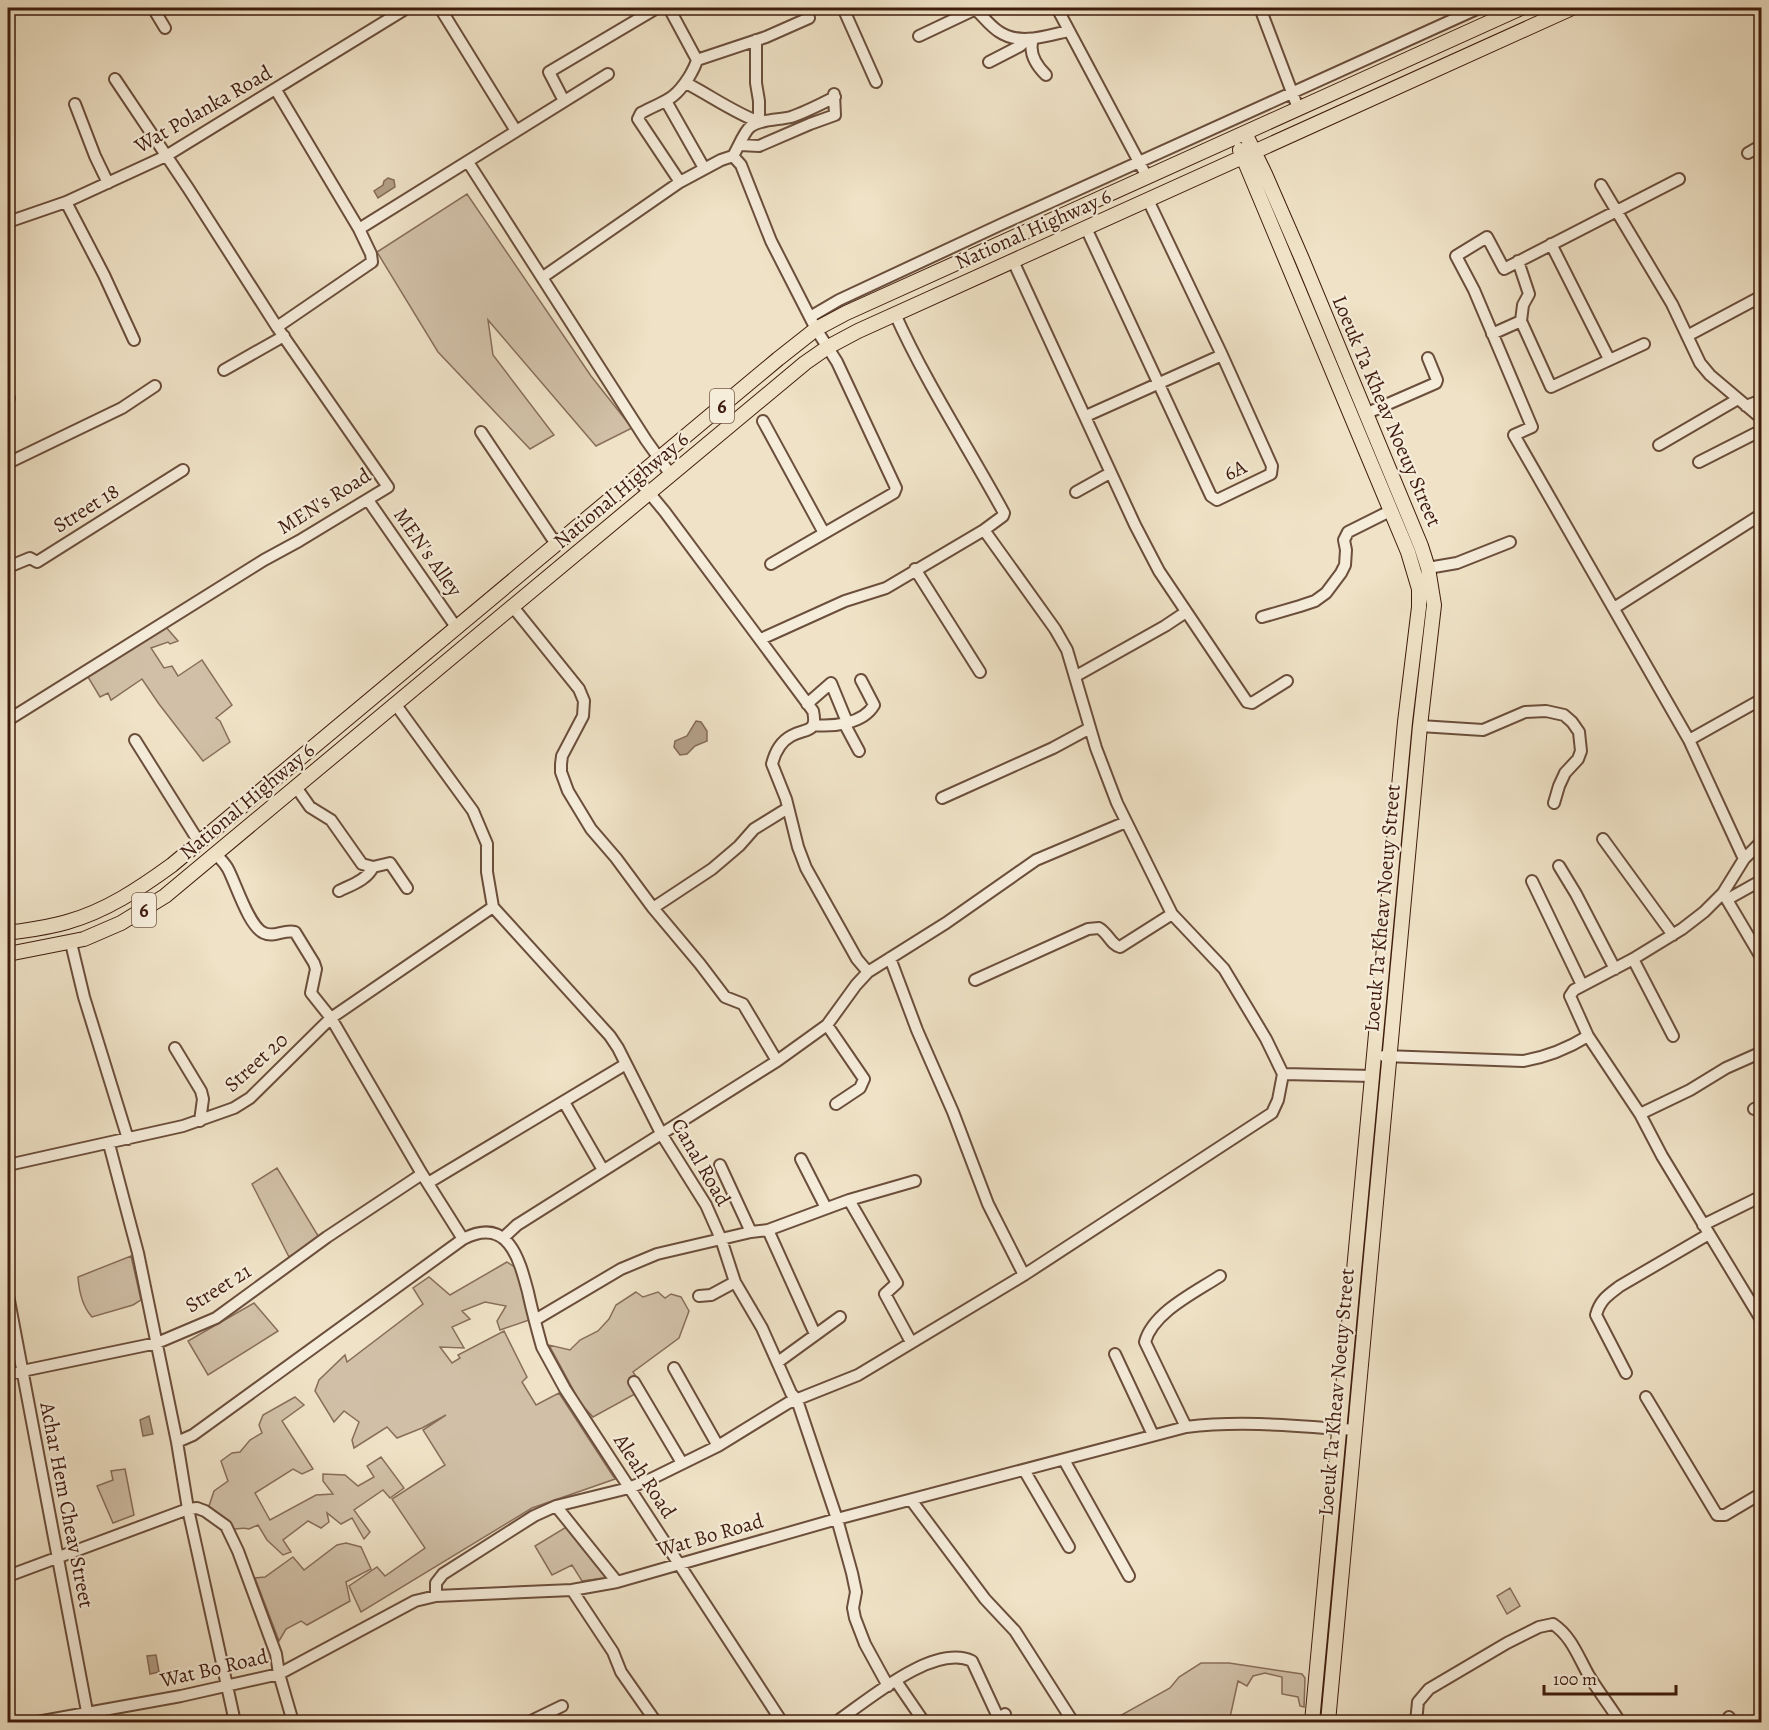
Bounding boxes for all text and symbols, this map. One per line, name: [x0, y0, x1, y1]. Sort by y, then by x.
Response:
street label: Wat Polanka Road: [128, 58, 277, 160]
street label: National Highway 6: [950, 182, 1116, 276]
street label: Loeuk Ta Kheav Noeuy Street: [1326, 291, 1448, 531]
road number: 6: [710, 389, 734, 423]
street label: National Highway 6: [548, 425, 695, 555]
street label: 6A: [1219, 452, 1252, 487]
street label: MEN's Road: [272, 461, 377, 541]
street label: Street 18: [48, 477, 124, 539]
street label: MEN's Alley: [387, 502, 469, 603]
street label: National Highway 6: [174, 736, 321, 866]
street label: Loeuk Ta Kheav Noeuy Street: [1357, 783, 1407, 1033]
road number: 6: [132, 893, 156, 927]
street label: Street 20: [218, 1026, 294, 1098]
street label: Canal Road: [665, 1113, 738, 1212]
street label: Street 21: [180, 1257, 256, 1319]
street label: Loeuk Ta Kheav Noeuy Street: [1311, 1267, 1361, 1517]
street label: Achar Hem Cheav Street: [33, 1399, 101, 1610]
street label: Aleah Road: [607, 1428, 683, 1524]
street label: Wat Bo Road: [653, 1506, 767, 1564]
street label: Wat Bo Road: [157, 1642, 271, 1694]
scale bar: [1544, 1658, 1676, 1696]
text: 100 m: [1553, 1667, 1597, 1691]

